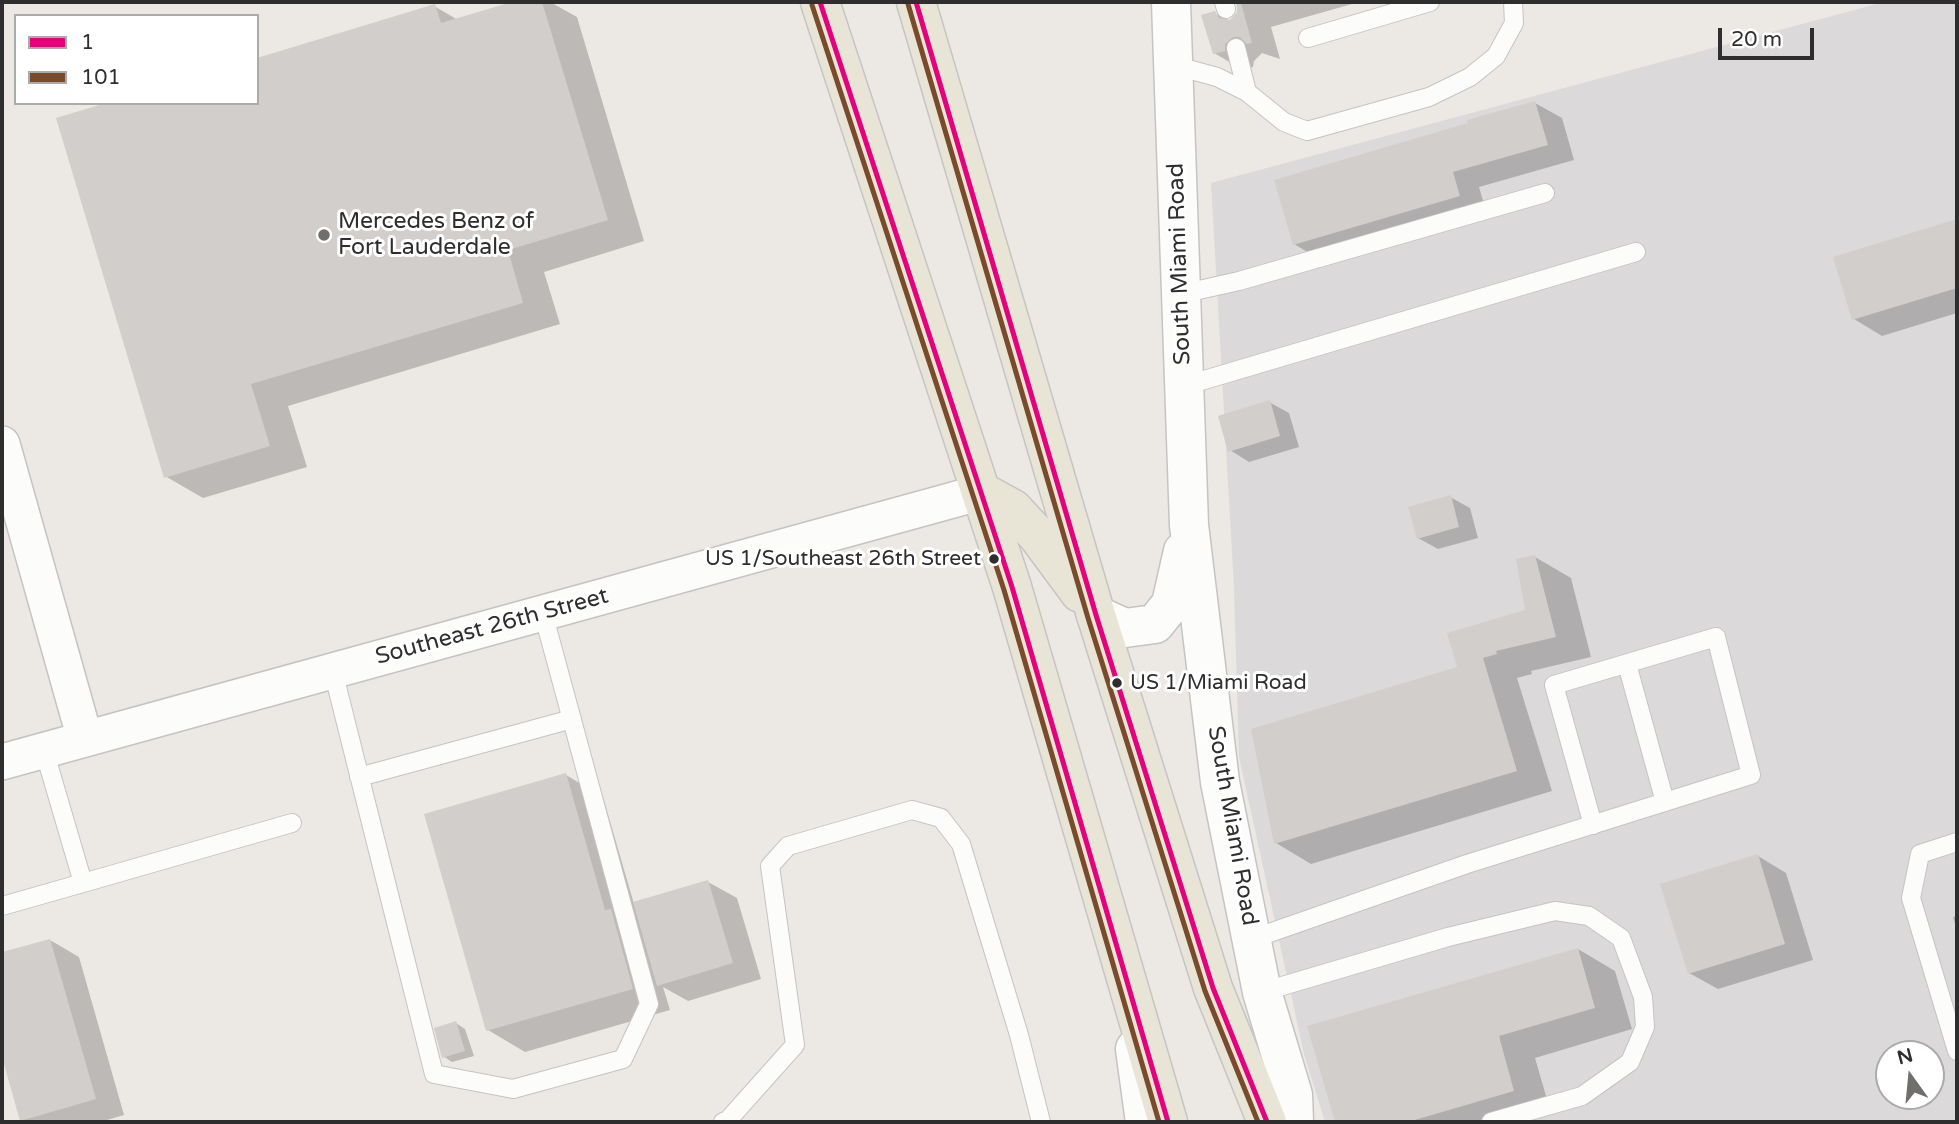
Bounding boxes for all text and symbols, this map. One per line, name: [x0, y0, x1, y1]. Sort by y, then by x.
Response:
legend: [14, 14, 259, 105]
scale bar: [1721, 14, 1817, 58]
text: 20 m: [1731, 27, 1782, 52]
text: 1: [81, 30, 94, 55]
text: 101: [81, 65, 121, 90]
street label: South Miami Road: [1163, 162, 1197, 366]
place label: Mercedes Benz of Fort Lauderdale: [338, 208, 534, 262]
marker: Mercedes Benz of Fort Lauderdale: [316, 227, 332, 243]
place label: US 1/Southeast 26th Street: [705, 546, 981, 572]
marker: US 1/Southeast 26th Street: [987, 552, 1001, 566]
street label: Southeast 26th Street: [373, 583, 611, 671]
place label: US 1/Miami Road: [1130, 670, 1307, 696]
marker: US 1/Miami Road: [1110, 676, 1124, 690]
street label: South Miami Road: [1201, 724, 1263, 928]
north arrow: [1875, 1040, 1945, 1110]
text: N: [1895, 1044, 1915, 1069]

